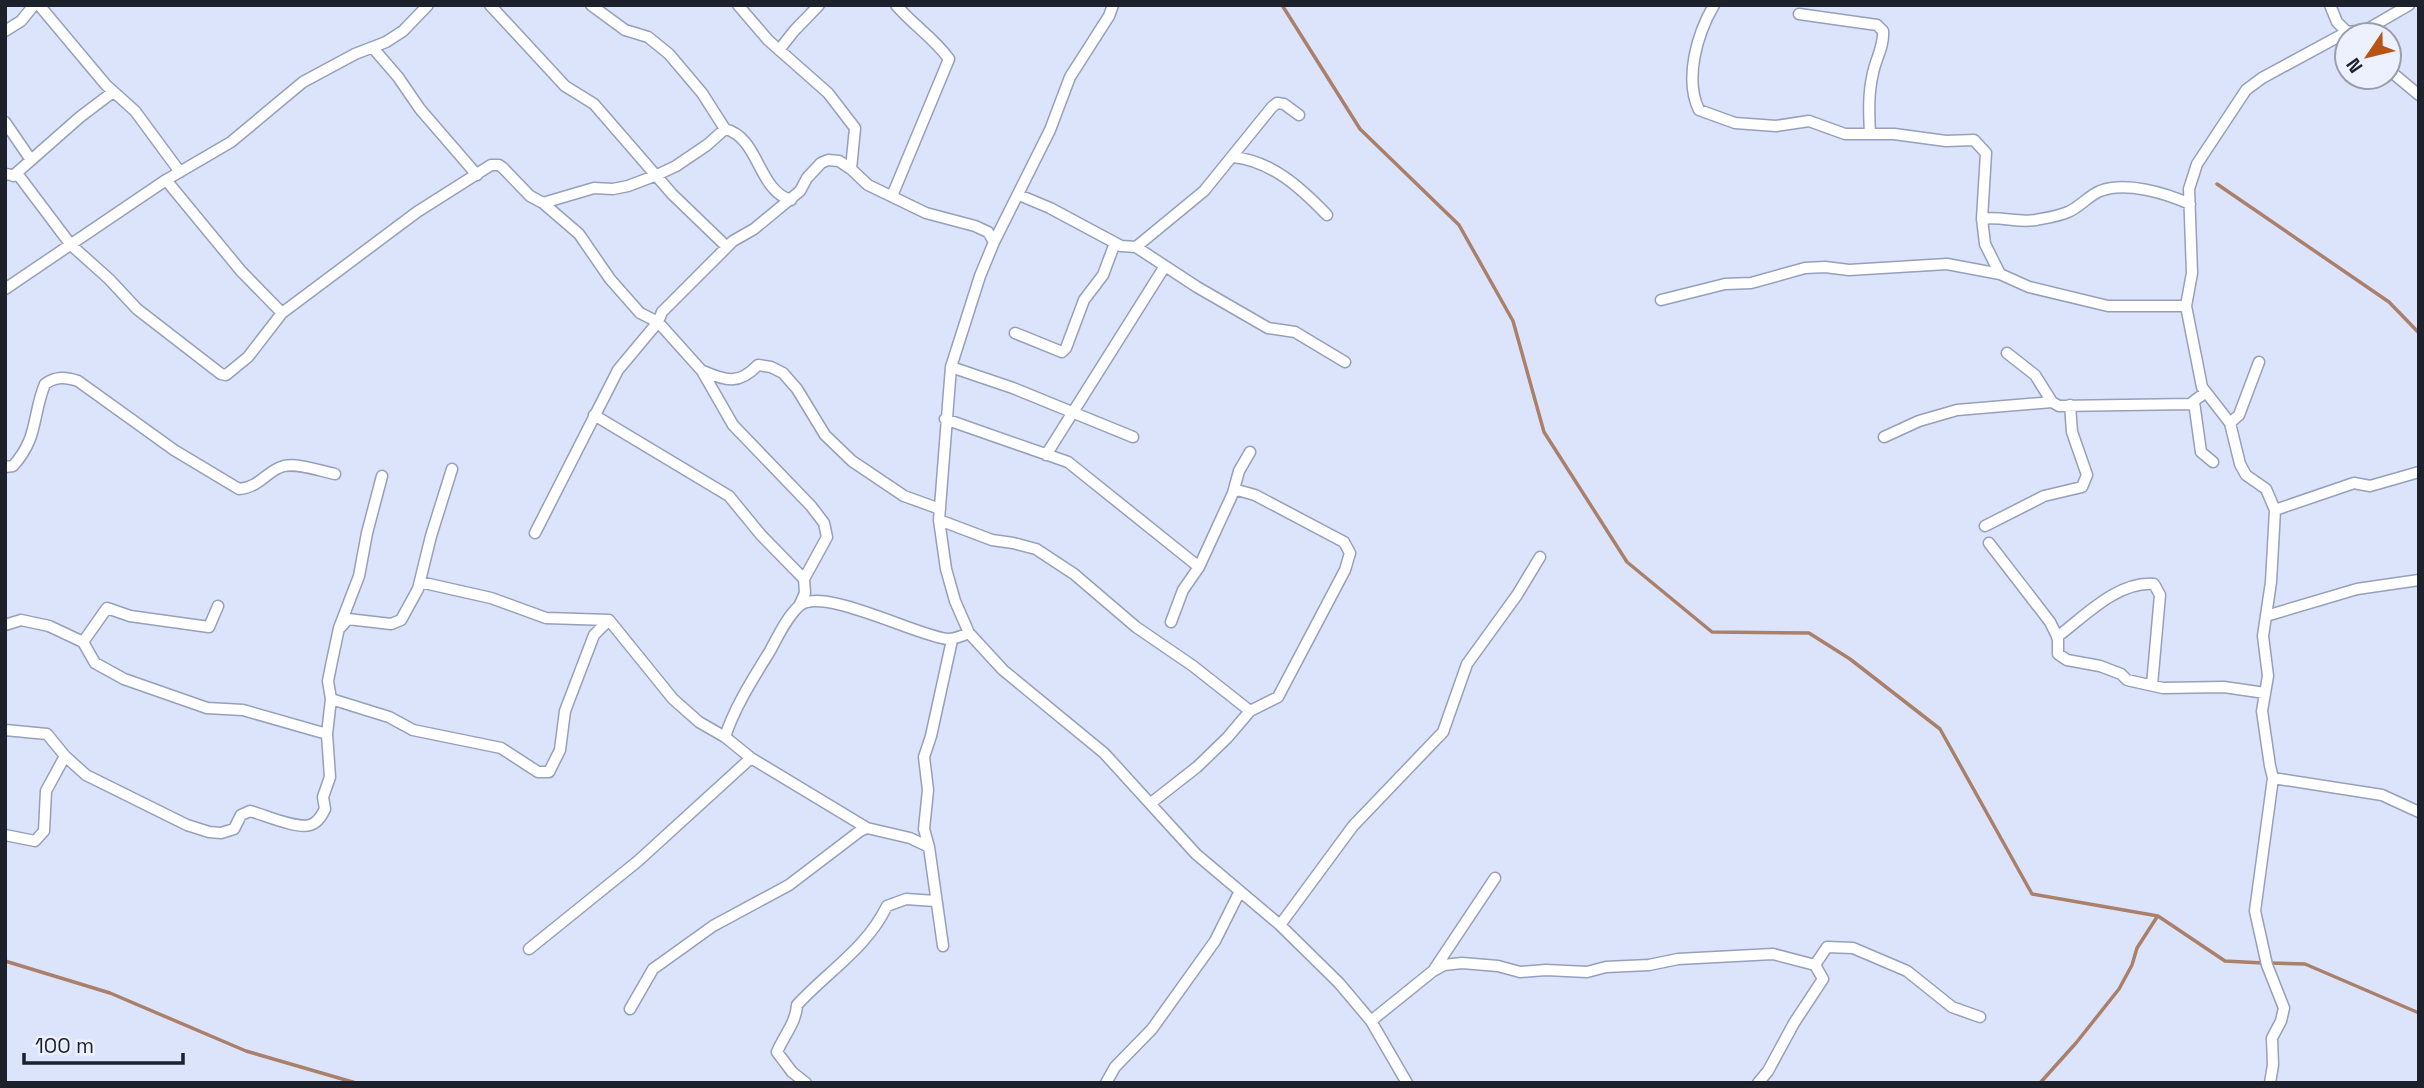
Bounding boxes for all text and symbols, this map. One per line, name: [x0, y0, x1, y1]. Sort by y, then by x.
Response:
north arrow: [2333, 21, 2403, 91]
text: N: [2341, 53, 2368, 78]
scale bar: [24, 1021, 184, 1066]
text: 100 m: [35, 1032, 94, 1059]

